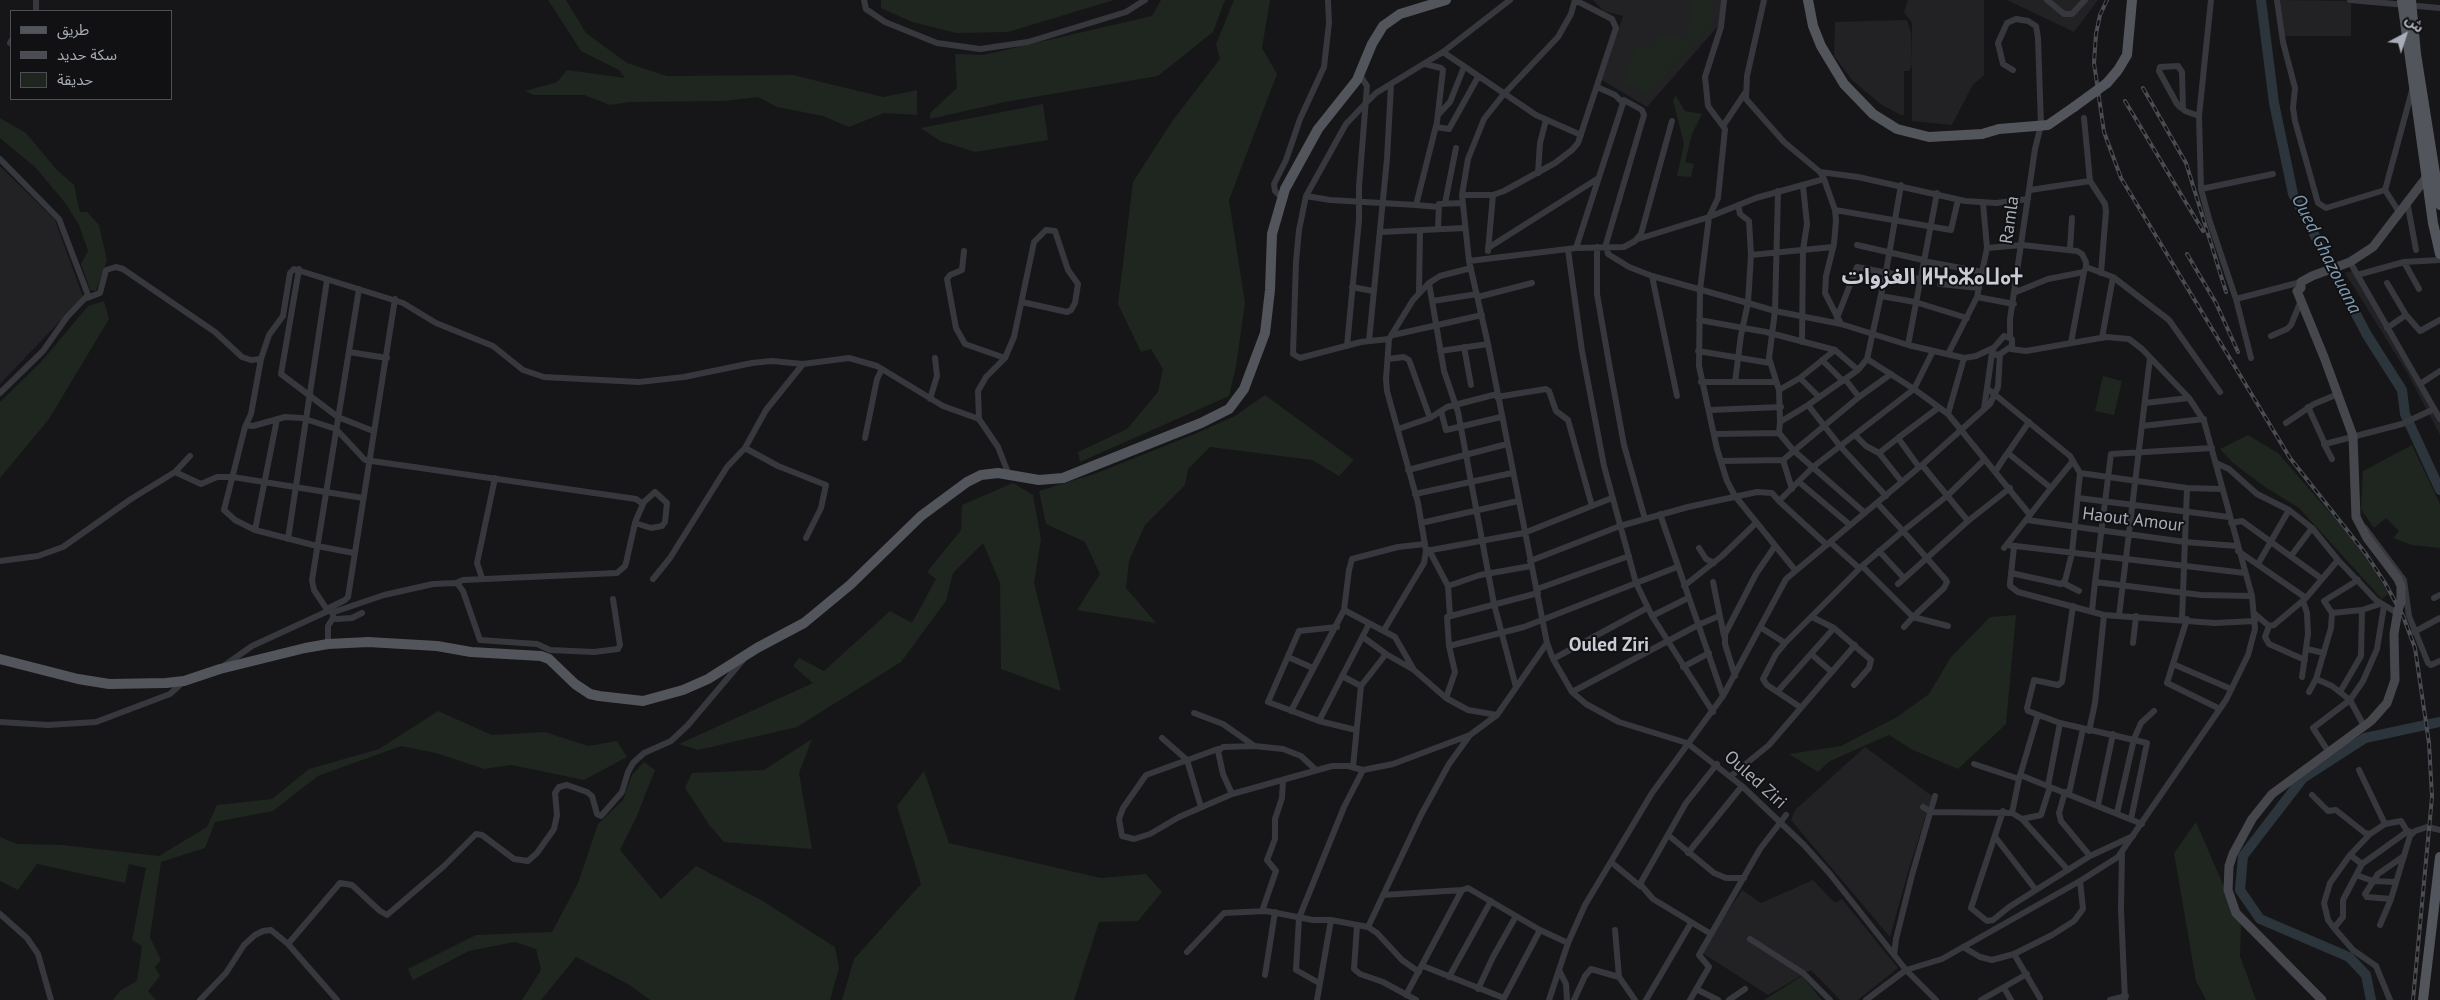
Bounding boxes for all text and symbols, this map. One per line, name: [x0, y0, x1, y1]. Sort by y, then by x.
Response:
legend: [10, 10, 172, 100]
north arrow: [2380, 10, 2430, 60]
text: ش: [2402, 10, 2428, 37]
text: طريق: [57, 20, 89, 39]
text: سكة حديد: [57, 45, 117, 64]
text: حديقة: [57, 70, 93, 89]
water label: Oued Ghazouana: [2286, 190, 2366, 318]
street label: Ramla: [1996, 195, 2024, 245]
district label: الغزوات ⵍⵖⴰⵣⴰⵡⴰⵜ: [1842, 265, 2022, 291]
street label: Haout Amour: [2081, 503, 2185, 537]
district label: Ouled Ziri: [1569, 635, 1649, 657]
street label: Ouled Ziri: [1719, 746, 1791, 814]

